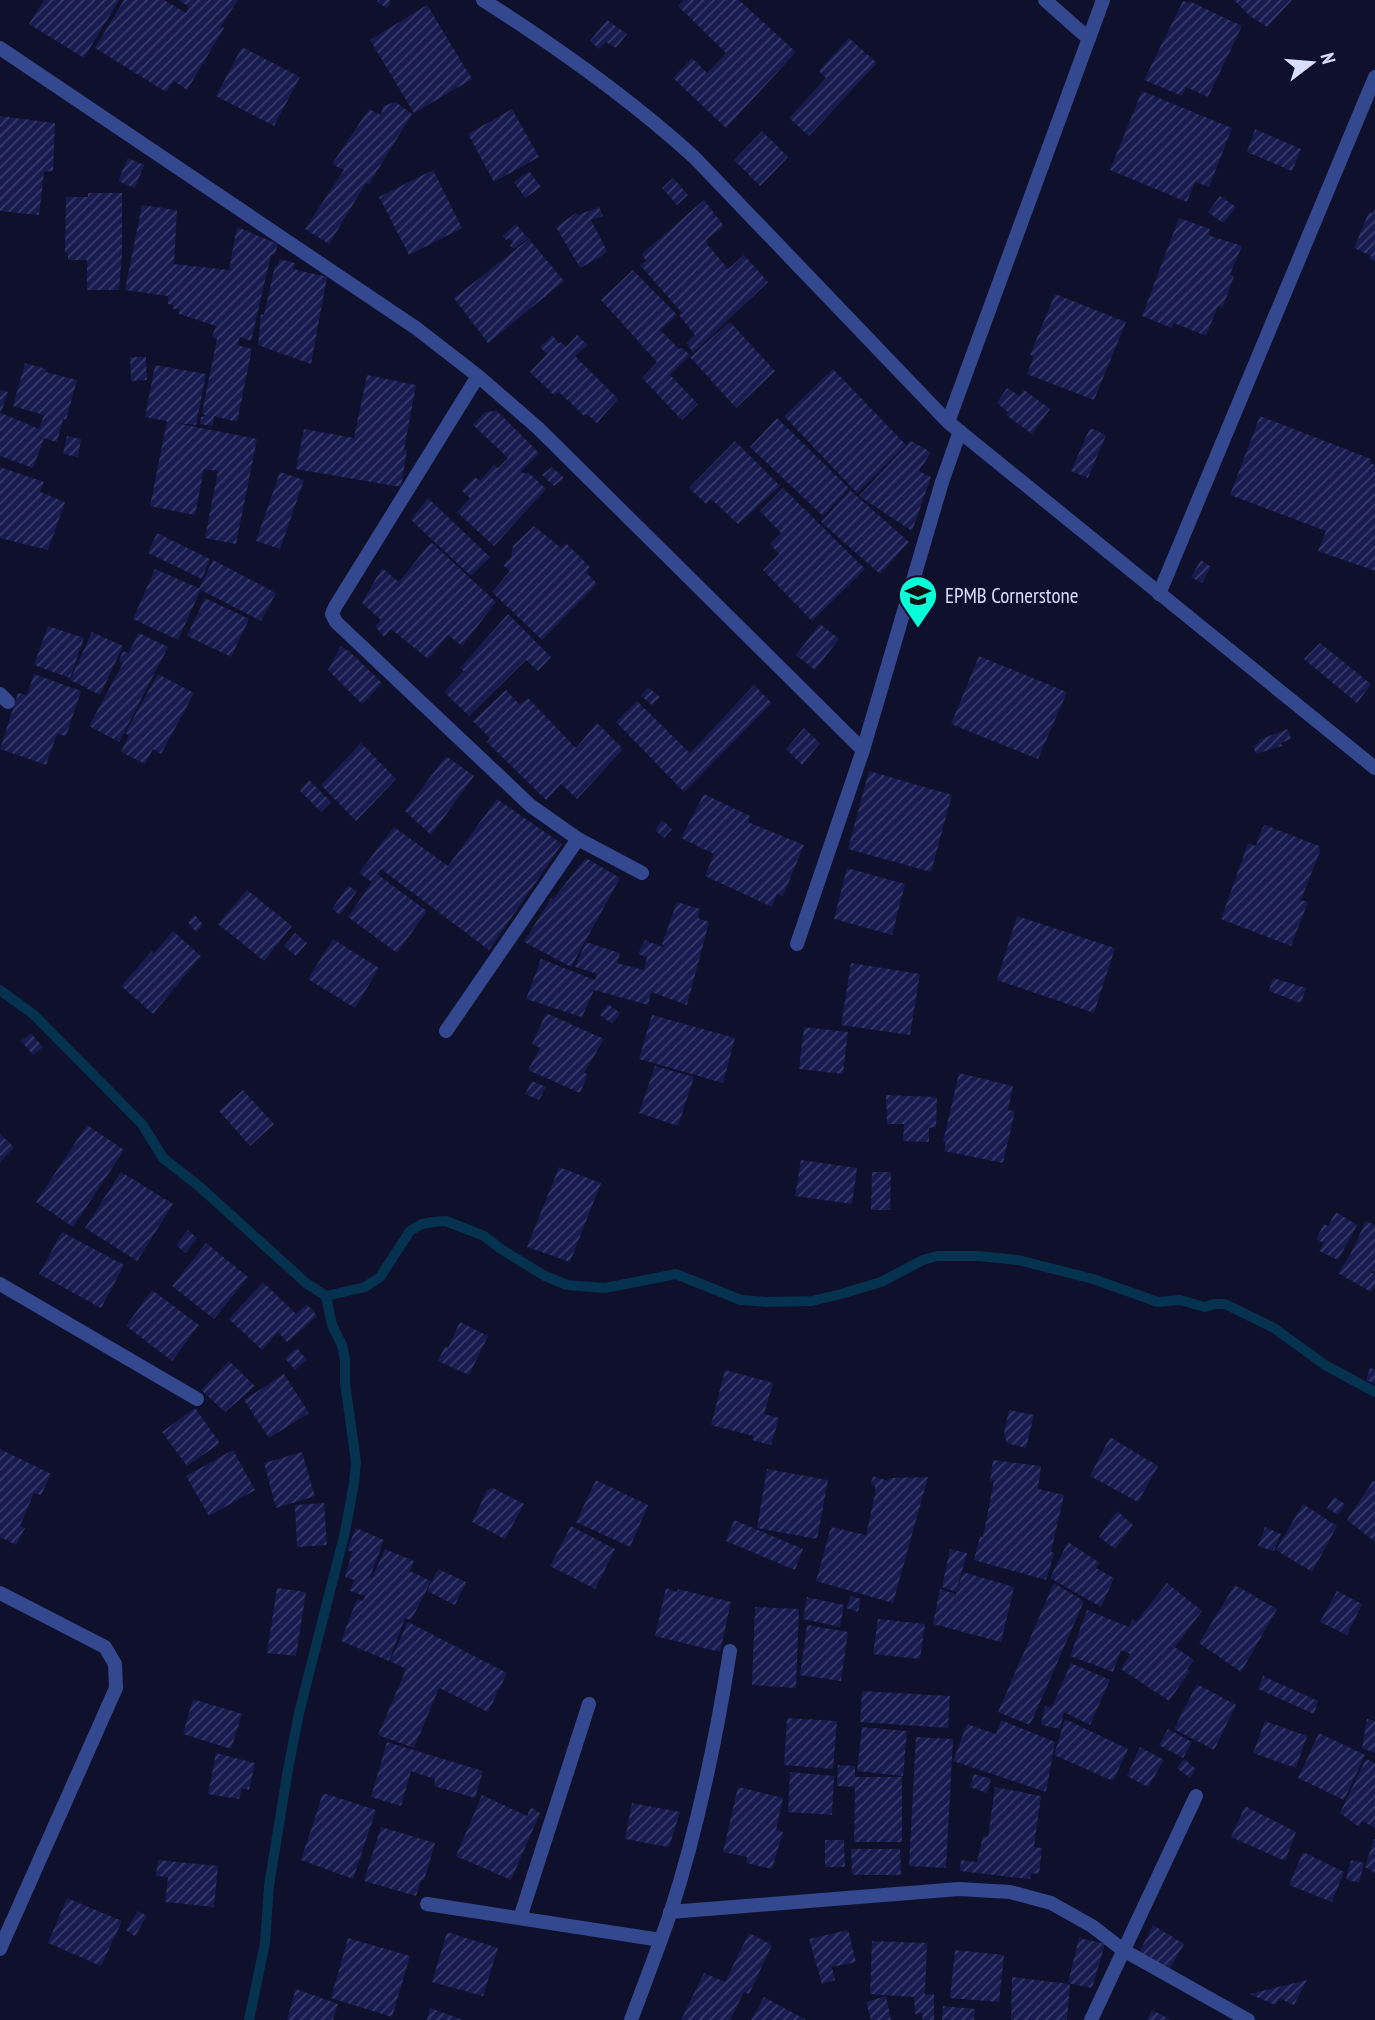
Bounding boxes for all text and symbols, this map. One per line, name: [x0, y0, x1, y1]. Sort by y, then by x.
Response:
north arrow: [1277, 28, 1347, 98]
text: N: [1315, 50, 1341, 67]
school or university icon: EPMB Cornerstone: [897, 574, 939, 629]
place label: EPMB Cornerstone: [945, 582, 1078, 609]

